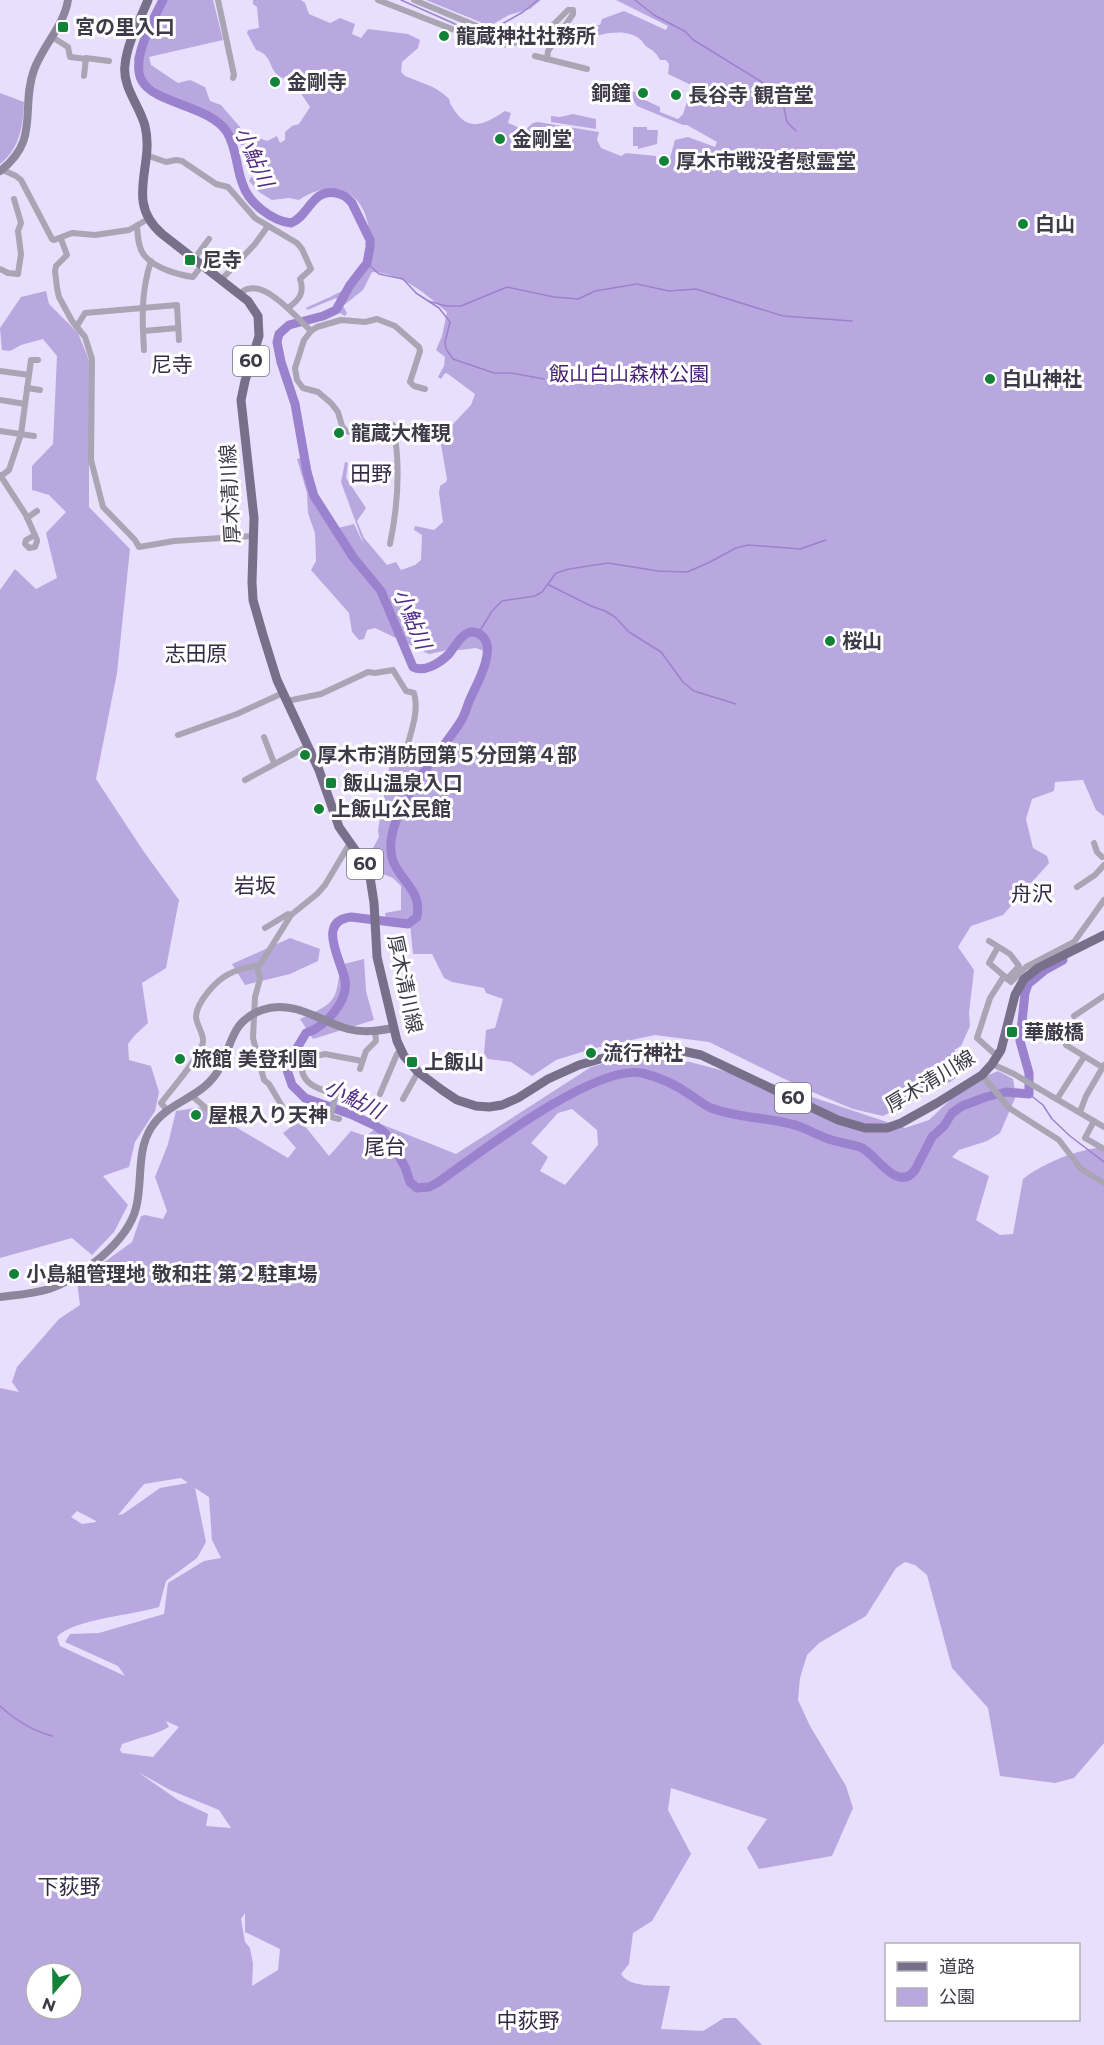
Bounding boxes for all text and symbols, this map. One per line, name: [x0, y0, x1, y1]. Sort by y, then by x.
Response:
place label: 宮の里入口: [75, 15, 175, 39]
marker: 宮の里入口: [56, 20, 70, 34]
place label: 龍蔵神社社務所: [456, 24, 596, 48]
marker: 龍蔵神社社務所: [437, 29, 451, 43]
place label: 金剛寺: [287, 70, 347, 94]
marker: 金剛寺: [268, 75, 282, 89]
place label: 銅鐘: [591, 81, 631, 105]
place label: 長谷寺 観音堂: [688, 83, 814, 107]
marker: 銅鐘: [636, 86, 650, 100]
marker: 長谷寺 観音堂: [669, 88, 683, 102]
water label: 小鮎川: [230, 123, 280, 192]
place label: 金剛堂: [512, 127, 572, 151]
marker: 金剛堂: [493, 132, 507, 146]
place label: 厚木市戦没者慰霊堂: [676, 149, 856, 173]
marker: 厚木市戦没者慰霊堂: [657, 154, 671, 168]
place label: 白山: [1035, 212, 1075, 236]
marker: 白山: [1016, 217, 1030, 231]
place label: 尼寺: [202, 248, 242, 272]
marker: 尼寺: [183, 253, 197, 267]
road number: 60: [233, 346, 269, 376]
district label: 尼寺: [151, 352, 193, 377]
park label: 飯山白山森林公園: [549, 362, 709, 386]
place label: 白山神社: [1002, 367, 1082, 391]
marker: 白山神社: [983, 372, 997, 386]
place label: 龍蔵大権現: [351, 421, 451, 445]
marker: 龍蔵大権現: [332, 426, 346, 440]
street label: 厚木清川線: [215, 443, 245, 545]
district label: 田野: [350, 461, 392, 486]
water label: 小鮎川: [389, 585, 437, 655]
place label: 桜山: [842, 629, 882, 653]
marker: 桜山: [823, 634, 837, 648]
district label: 志田原: [165, 641, 228, 666]
place label: 厚木市消防団第５分団第４部: [317, 743, 577, 767]
marker: 厚木市消防団第５分団第４部: [298, 748, 312, 762]
place label: 飯山温泉入口: [343, 771, 463, 795]
marker: 飯山温泉入口: [324, 776, 338, 790]
place label: 上飯山公民館: [331, 797, 451, 821]
marker: 上飯山公民館: [312, 802, 326, 816]
road number: 60: [347, 849, 383, 879]
district label: 岩坂: [234, 873, 276, 898]
district label: 舟沢: [1011, 881, 1053, 906]
street label: 厚木清川線: [383, 933, 427, 1035]
place label: 華厳橋: [1024, 1020, 1084, 1044]
marker: 華厳橋: [1005, 1025, 1019, 1039]
place label: 流行神社: [603, 1041, 683, 1065]
street label: 厚木清川線: [881, 1045, 979, 1117]
marker: 流行神社: [584, 1046, 598, 1060]
place label: 旅館 美登利園: [192, 1047, 318, 1071]
place label: 上飯山: [424, 1050, 484, 1074]
marker: 旅館 美登利園: [173, 1052, 187, 1066]
marker: 上飯山: [405, 1055, 419, 1069]
water label: 小鮎川: [320, 1074, 390, 1124]
road number: 60: [775, 1083, 811, 1113]
place label: 屋根入り天神: [208, 1103, 328, 1127]
marker: 屋根入り天神: [189, 1108, 203, 1122]
district label: 尾台: [364, 1134, 406, 1159]
place label: 小島組管理地 敬和荘 第２駐車場: [26, 1262, 317, 1286]
marker: 小島組管理地 敬和荘 第２駐車場: [7, 1267, 21, 1281]
district label: 下荻野: [38, 1874, 101, 1899]
legend: [885, 1943, 1080, 2021]
text: 道路: [939, 1956, 975, 1978]
north arrow: [24, 1961, 84, 2021]
text: 公園: [939, 1986, 975, 2008]
text: N: [40, 1993, 58, 2016]
district label: 中荻野: [497, 2008, 560, 2033]

